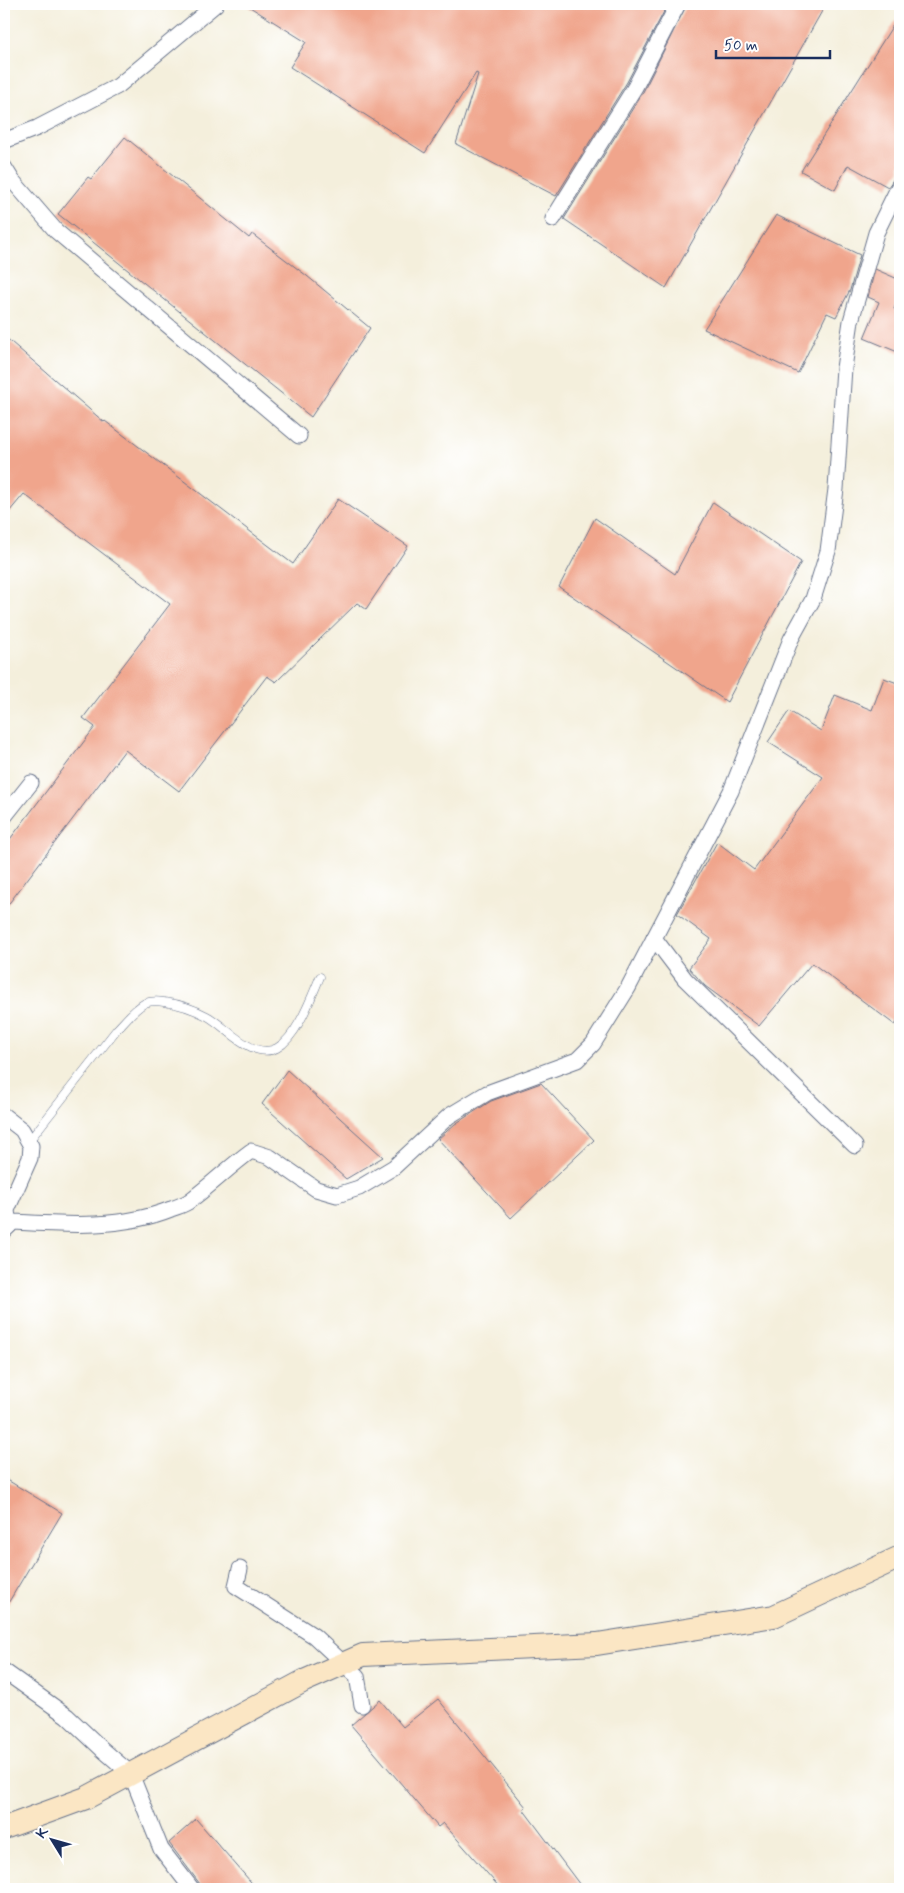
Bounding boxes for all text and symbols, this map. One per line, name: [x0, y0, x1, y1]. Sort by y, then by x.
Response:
scale bar: [716, 28, 830, 60]
text: 50 m: [724, 36, 758, 56]
north arrow: [28, 1816, 78, 1866]
text: K: [32, 1823, 53, 1842]

